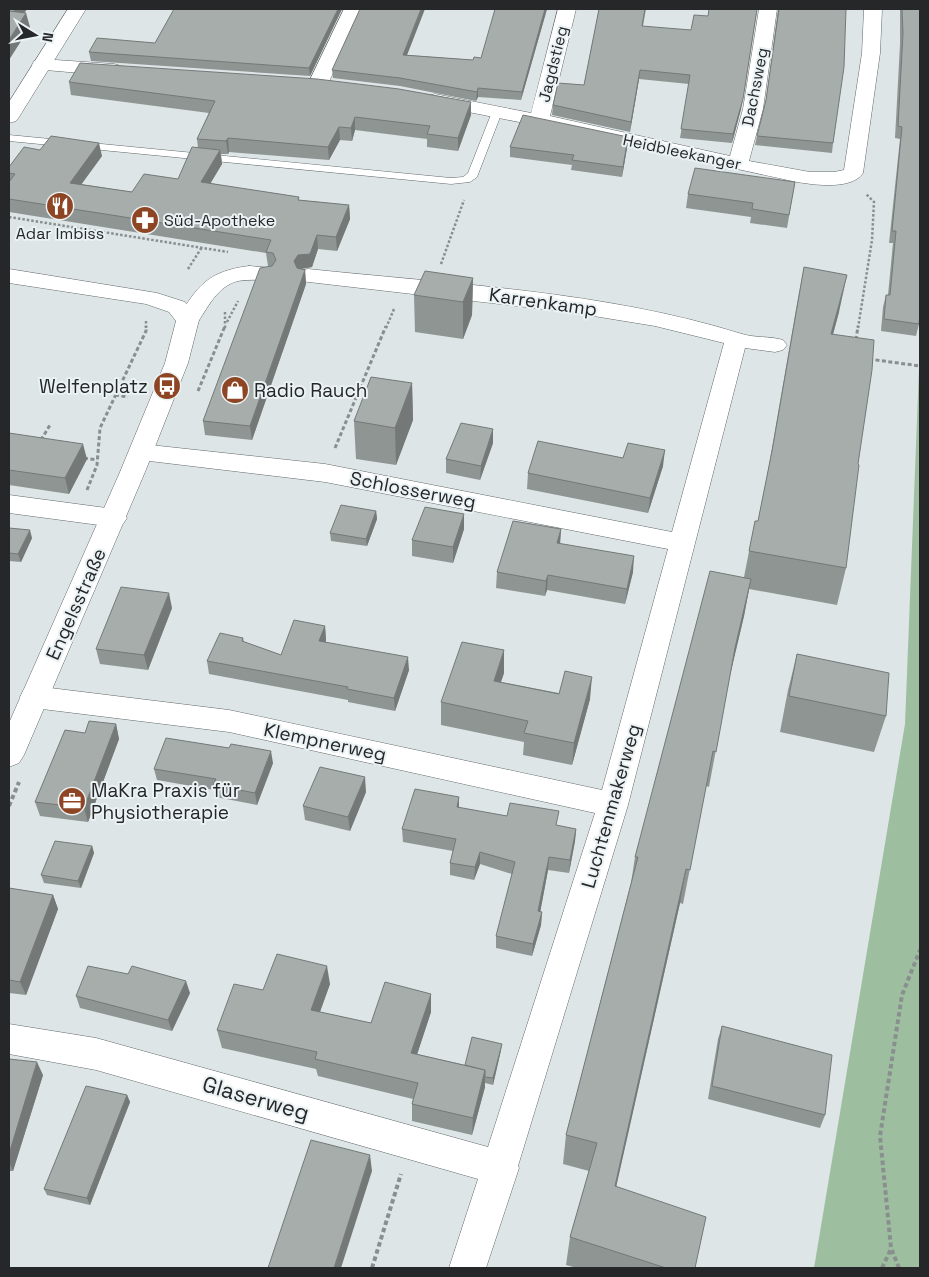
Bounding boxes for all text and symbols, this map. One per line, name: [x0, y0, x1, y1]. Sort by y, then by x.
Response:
north arrow: [10, 10, 60, 60]
street label: Jagdstieg: [533, 24, 573, 104]
text: N: [38, 31, 57, 43]
street label: Dachsweg: [737, 46, 773, 128]
street label: Heidbleekanger: [621, 129, 743, 175]
restaurant icon: Adar Imbiss: [45, 191, 75, 221]
pharmacy icon: Süd-Apotheke: [130, 205, 160, 235]
place label: Süd-Apotheke: [164, 210, 275, 231]
place label: Adar Imbiss: [16, 223, 104, 244]
street label: Karrenkamp: [487, 282, 599, 322]
bus stop icon: Welfenplatz: [152, 371, 182, 401]
place label: Welfenplatz: [39, 374, 148, 399]
shop icon: Radio Rauch: [220, 375, 250, 405]
place label: Radio Rauch: [254, 378, 368, 403]
street label: Schlosserweg: [348, 466, 478, 514]
street label: Engelsstraße: [40, 544, 112, 664]
street label: Klempnerweg: [261, 717, 389, 767]
street label: Luchtenmakerweg: [576, 721, 646, 891]
place label: MaKra Praxis für Physiotherapie: [91, 778, 240, 825]
office icon: MaKra Praxis für Physiotherapie: [57, 786, 87, 816]
street label: Glaserweg: [199, 1069, 313, 1127]

